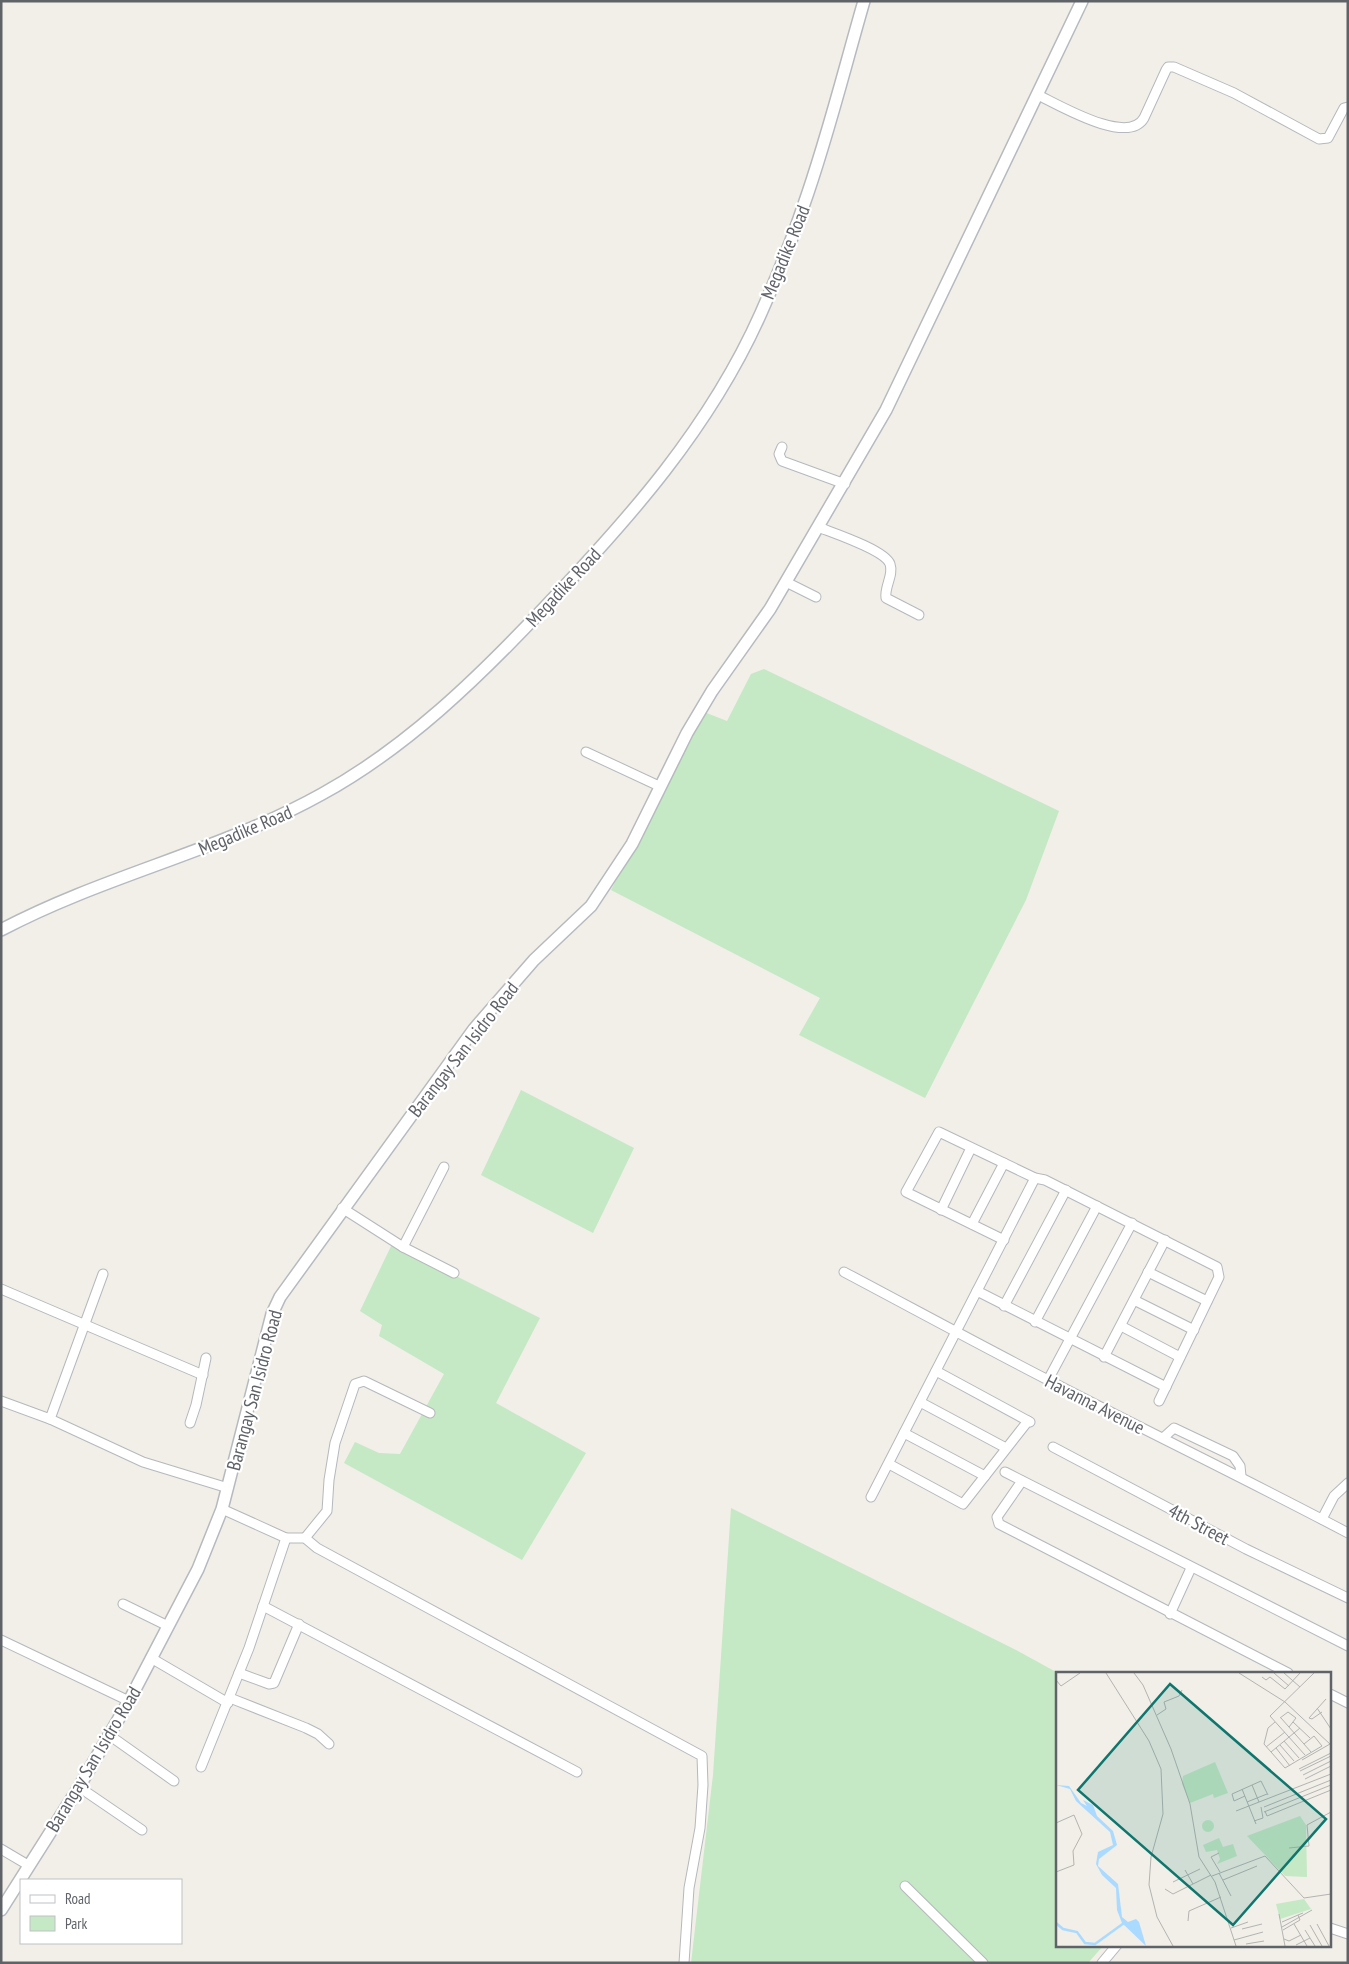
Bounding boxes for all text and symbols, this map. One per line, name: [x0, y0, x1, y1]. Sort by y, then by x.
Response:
street label: Megadike Road: [755, 201, 815, 303]
street label: Megadike Road: [520, 542, 606, 632]
street label: Megadike Road: [195, 800, 295, 860]
street label: Barangay San Isidro Road: [403, 976, 523, 1122]
street label: Barangay San Isidro Road: [221, 1307, 287, 1473]
street label: Havanna Avenue: [1041, 1369, 1149, 1439]
street label: 4th Street: [1164, 1498, 1234, 1550]
inset map: [1056, 1672, 1332, 1946]
street label: Barangay San Isidro Road: [40, 1682, 146, 1836]
legend: [20, 1879, 182, 1944]
text: Road: [65, 1889, 91, 1908]
text: Park: [65, 1914, 87, 1933]

